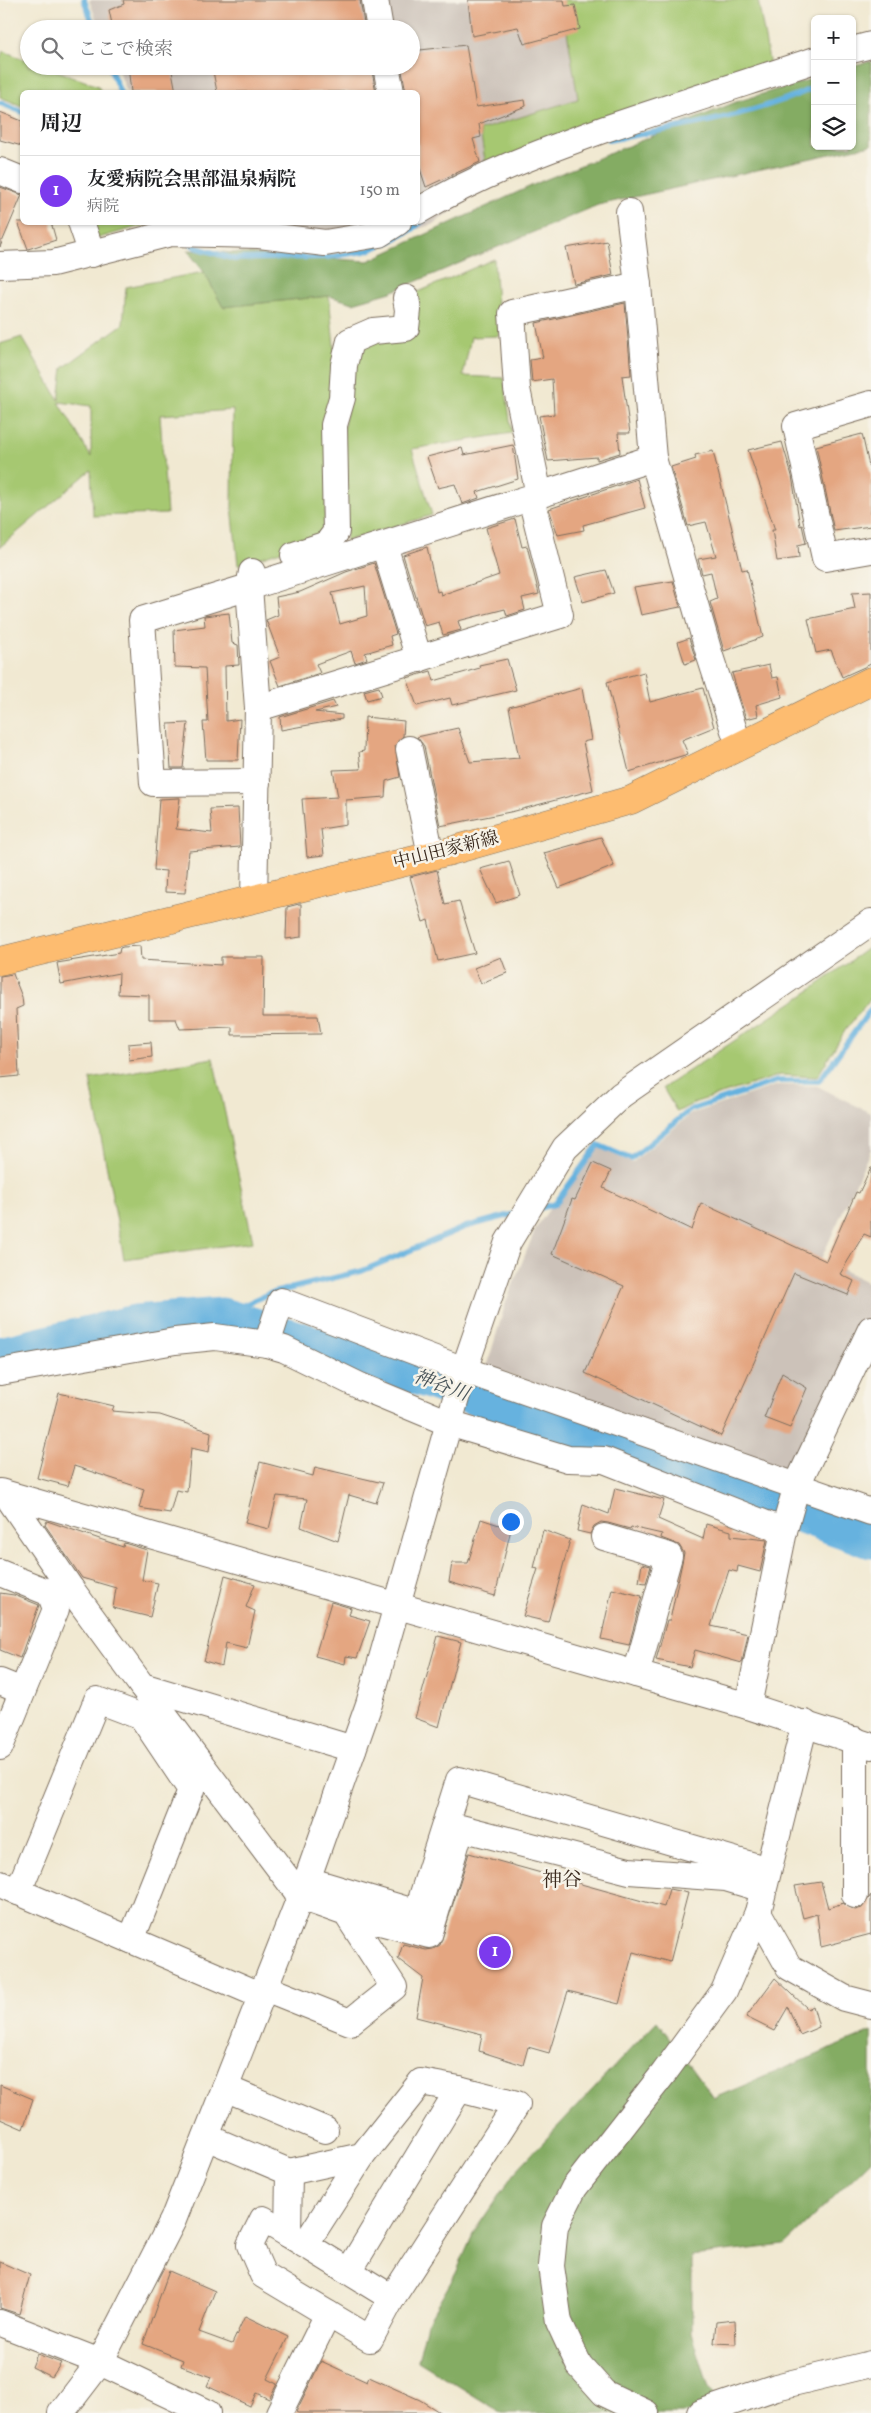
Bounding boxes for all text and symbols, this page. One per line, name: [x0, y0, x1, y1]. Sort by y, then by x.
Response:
map controls: [811, 15, 856, 150]
button: +: [811, 15, 856, 60]
search box: [20, 20, 420, 75]
icon: search: [38, 34, 66, 62]
text: ここで検索: [78, 37, 173, 63]
button: −: [811, 60, 856, 105]
button: layers: [811, 105, 856, 150]
text: 周辺: [40, 110, 82, 139]
text: 友愛病院会黒部温泉病院: [87, 167, 296, 193]
text: 1: [53, 180, 59, 202]
text: 150 m: [359, 180, 400, 202]
text: 病院: [87, 196, 119, 218]
street label: 中山田家新線: [391, 826, 501, 876]
water label: 神谷川: [410, 1364, 474, 1409]
your location: [498, 1509, 524, 1535]
district label: 神谷: [542, 1867, 582, 1895]
pin: 1: [479, 1933, 511, 1971]

